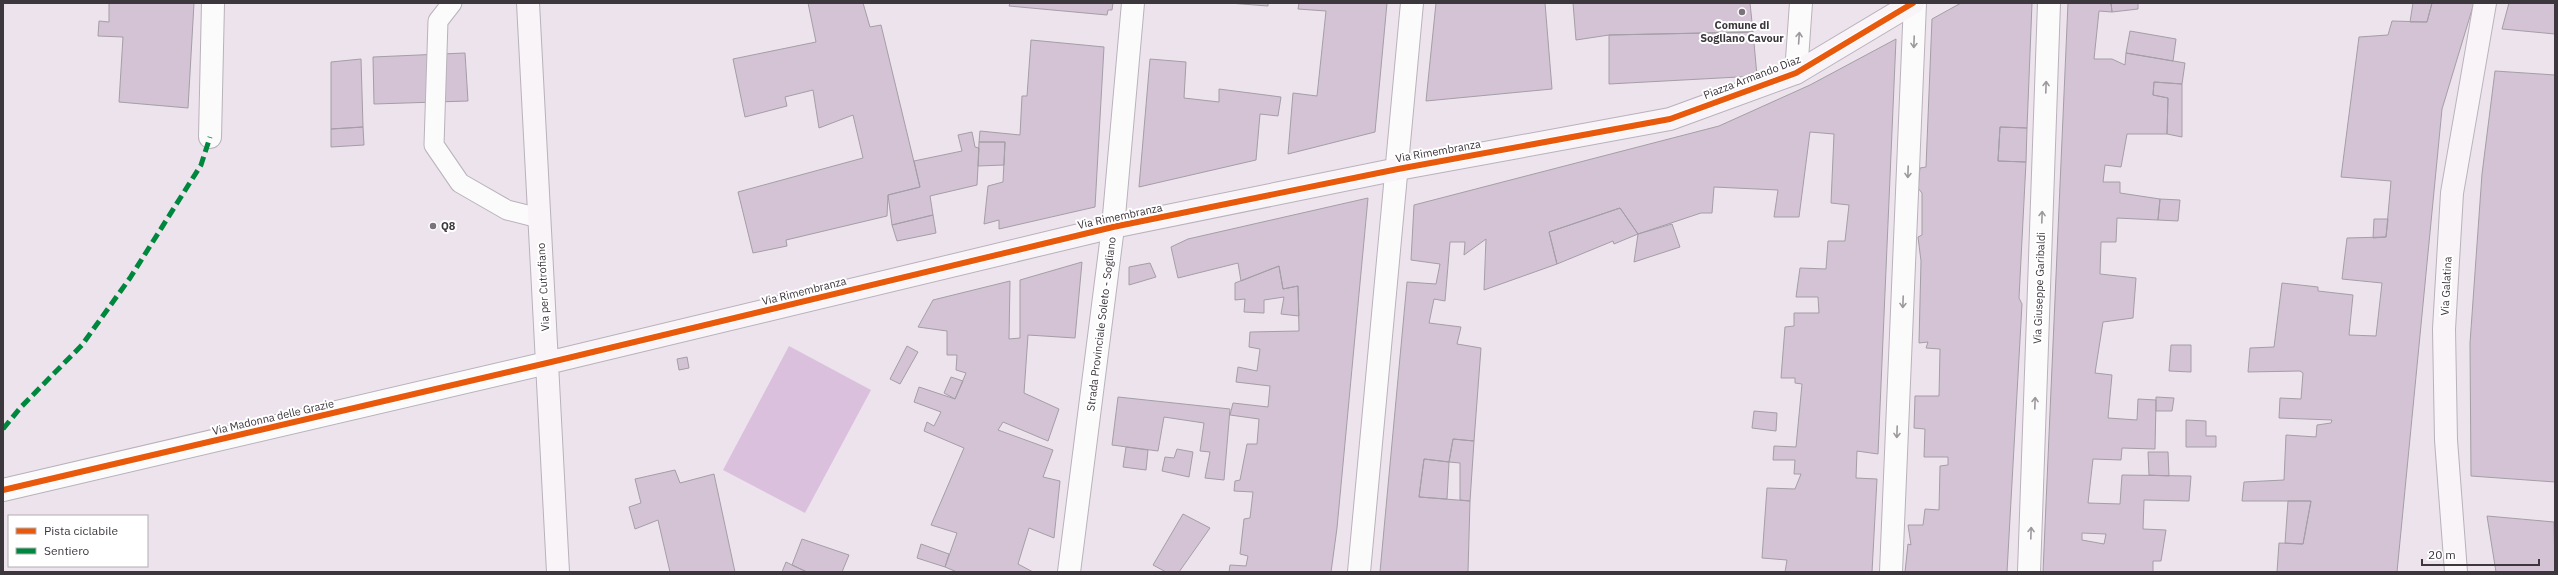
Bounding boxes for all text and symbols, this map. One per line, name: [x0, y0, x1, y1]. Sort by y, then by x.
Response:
marker: Comune di Sogliano Cavour: [1737, 7, 1747, 17]
place label: Comune di Sogliano Cavour: [1700, 18, 1784, 45]
one-way arrow: [1795, 32, 1802, 45]
one-way arrow: [1910, 35, 1917, 48]
street label: Piazza Armando Diaz: [1701, 52, 1803, 102]
one-way arrow: [2042, 81, 2050, 94]
street label: Via Rimembranza: [1394, 137, 1482, 165]
one-way arrow: [1904, 165, 1912, 178]
street label: Via Rimembranza: [1076, 200, 1164, 232]
one-way arrow: [2038, 211, 2045, 224]
place label: Q8: [441, 219, 456, 233]
marker: Q8: [428, 221, 438, 231]
street label: Via Giuseppe Garibaldi: [2030, 232, 2048, 344]
street label: Strada Provinciale Soleto - Sogliano: [1083, 236, 1119, 412]
street label: Via per Cutrofiano: [534, 242, 552, 332]
street label: Via Galatina: [2437, 256, 2455, 316]
street label: Via Rimembranza: [760, 274, 848, 308]
one-way arrow: [1899, 295, 1906, 308]
street label: Via Madonna delle Grazie: [211, 396, 335, 438]
one-way arrow: [2031, 397, 2039, 410]
one-way arrow: [1893, 425, 1901, 438]
legend: [8, 515, 148, 567]
text: Pista ciclabile: [44, 523, 118, 538]
one-way arrow: [2027, 527, 2035, 540]
scale bar: [2422, 541, 2539, 567]
text: Sentiero: [44, 543, 90, 558]
text: 20 m: [2428, 547, 2456, 562]

